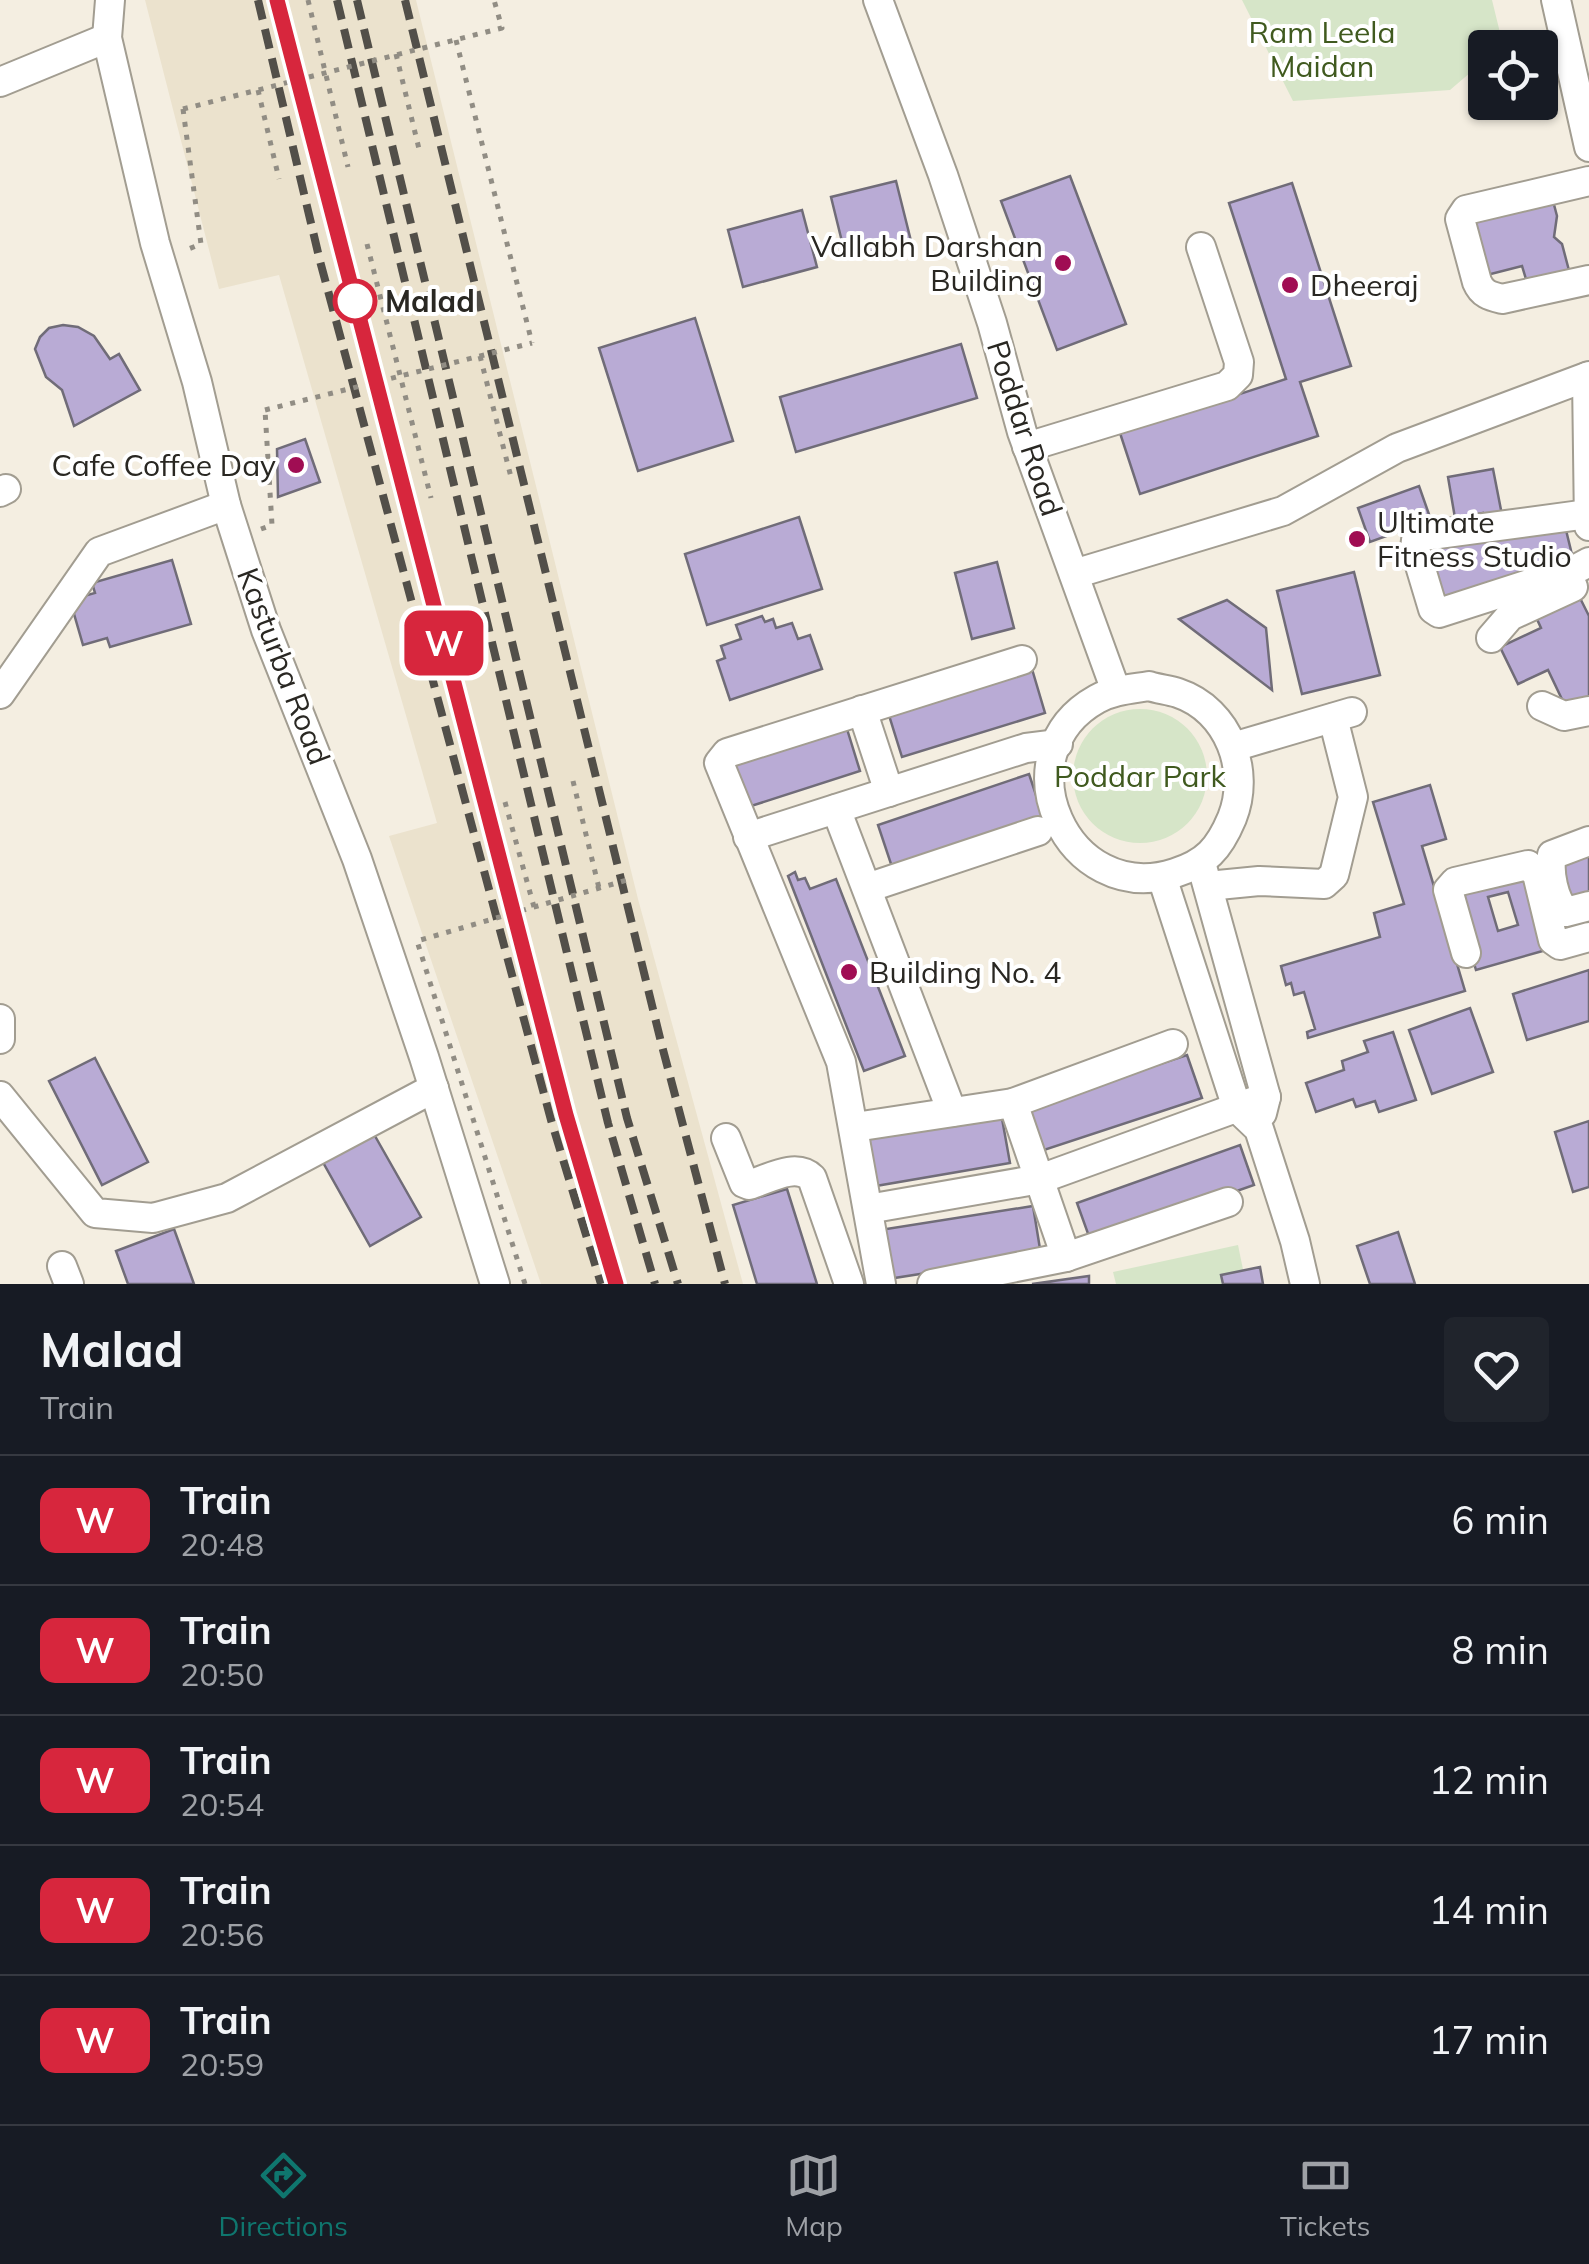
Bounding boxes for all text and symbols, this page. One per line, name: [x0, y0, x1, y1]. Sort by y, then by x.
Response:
park label: Ram Leela Maidan: [1249, 13, 1395, 85]
map controls: [1468, 30, 1558, 120]
button: locate: [1468, 30, 1558, 120]
place label: Vallabh Darshan Building: [811, 227, 1043, 299]
marker: Vallabh Darshan Building: [1052, 252, 1074, 274]
place label: Dheeraj: [1310, 266, 1419, 304]
marker: Dheeraj: [1279, 274, 1301, 296]
marker: Malad: [334, 280, 376, 322]
place label: Malad: [385, 282, 475, 320]
street label: Poddar Road: [979, 335, 1071, 521]
place label: Cafe Coffee Day: [52, 446, 276, 484]
marker: Cafe Coffee Day: [285, 454, 307, 476]
place label: Ultimate Fitness Studio: [1377, 503, 1572, 575]
marker: Ultimate Fitness Studio: [1346, 528, 1368, 550]
street label: Kasturba Road: [229, 562, 339, 770]
line badge: W: [412, 610, 476, 676]
text: W: [424, 621, 464, 665]
park label: Poddar Park: [1054, 757, 1226, 795]
place label: Building No. 4: [869, 953, 1061, 991]
marker: Building No. 4: [838, 961, 860, 983]
button: heart: [1444, 1317, 1549, 1422]
text: Malad: [40, 1319, 184, 1379]
text: Train: [40, 1387, 114, 1427]
text: Train: [180, 1476, 272, 1524]
text: 6 min: [1452, 1496, 1549, 1544]
text: W: [75, 1498, 115, 1542]
text: 20:48: [180, 1524, 264, 1564]
text: Train: [180, 1606, 272, 1654]
text: 8 min: [1452, 1626, 1549, 1674]
text: W: [75, 1628, 115, 1672]
text: 20:50: [180, 1654, 264, 1694]
text: Train: [180, 1736, 272, 1784]
text: 12 min: [1429, 1756, 1549, 1804]
text: W: [75, 1758, 115, 1802]
text: 20:54: [180, 1784, 264, 1824]
text: Train: [180, 1866, 272, 1914]
text: 14 min: [1429, 1886, 1549, 1934]
text: W: [75, 1888, 115, 1932]
text: 20:56: [180, 1914, 264, 1954]
text: Train: [180, 1996, 272, 2044]
text: 17 min: [1429, 2016, 1549, 2064]
text: W: [75, 2018, 115, 2062]
text: 20:59: [180, 2044, 264, 2084]
tab: Directions: [219, 2148, 348, 2243]
tab: Map: [785, 2148, 843, 2243]
tab: Tickets: [1280, 2148, 1370, 2243]

